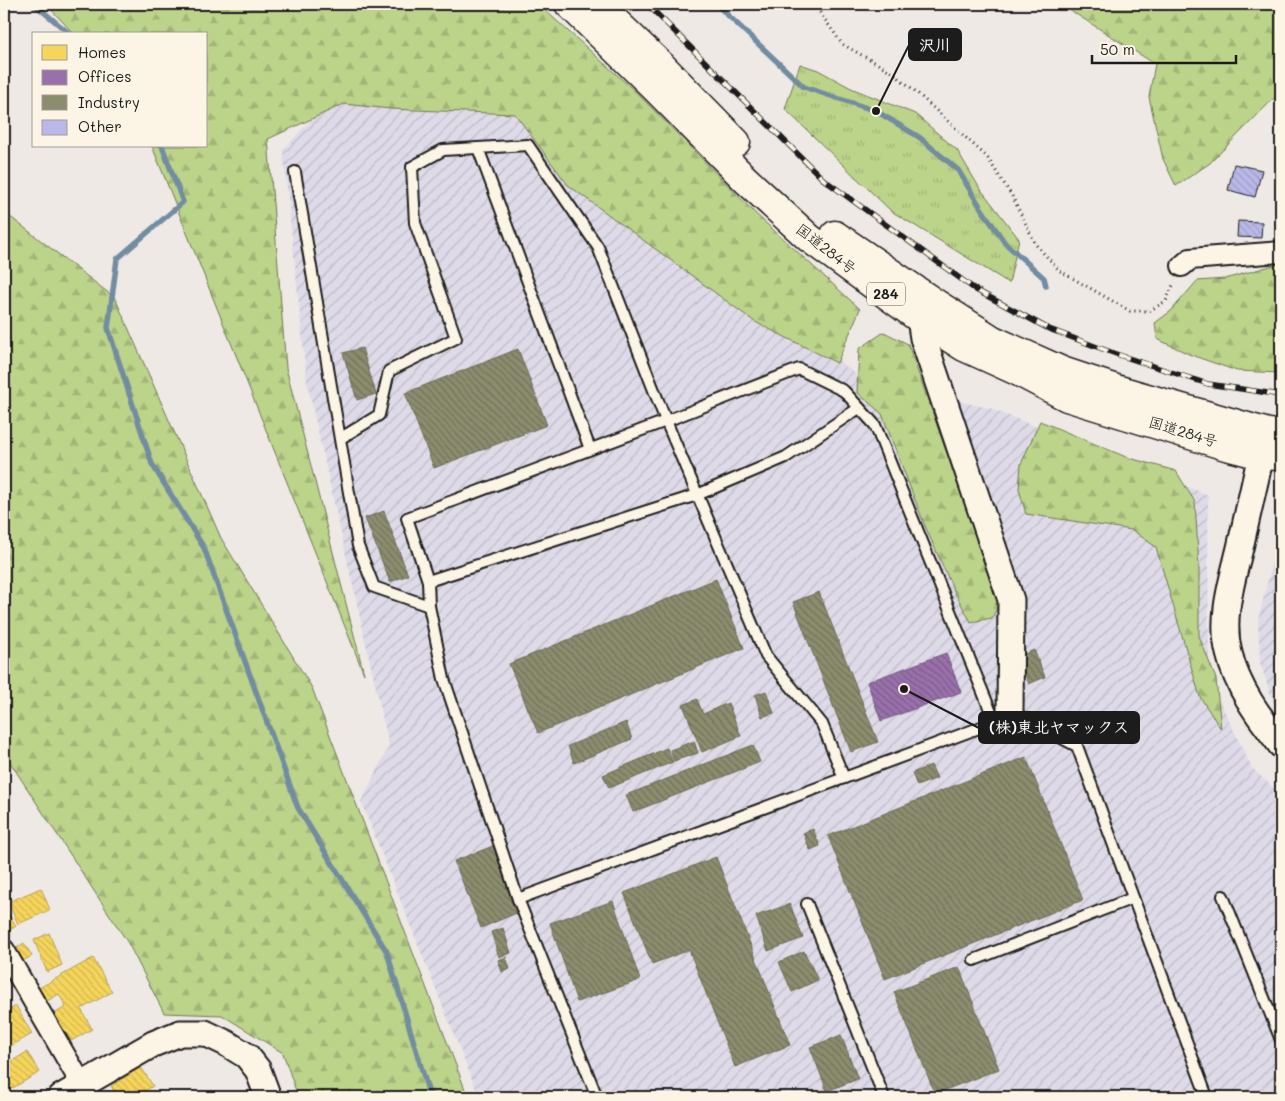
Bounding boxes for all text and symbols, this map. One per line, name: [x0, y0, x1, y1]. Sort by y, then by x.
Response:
callout: 沢川: [909, 29, 961, 60]
legend: [32, 32, 208, 148]
scale bar: [1092, 32, 1236, 64]
text: 沢川: [919, 34, 951, 55]
text: 50 m: [1100, 39, 1135, 59]
text: Homes: [78, 42, 126, 62]
text: Offices: [78, 66, 132, 86]
text: Industry: [78, 92, 140, 112]
text: Other: [78, 116, 122, 136]
street label: 国道284号: [792, 218, 861, 278]
road number: 284: [867, 282, 905, 306]
street label: 国道284号: [1146, 411, 1220, 451]
callout: (株)東北ヤマックス: [979, 712, 1139, 743]
text: (株)東北ヤマックス: [989, 716, 1129, 737]

